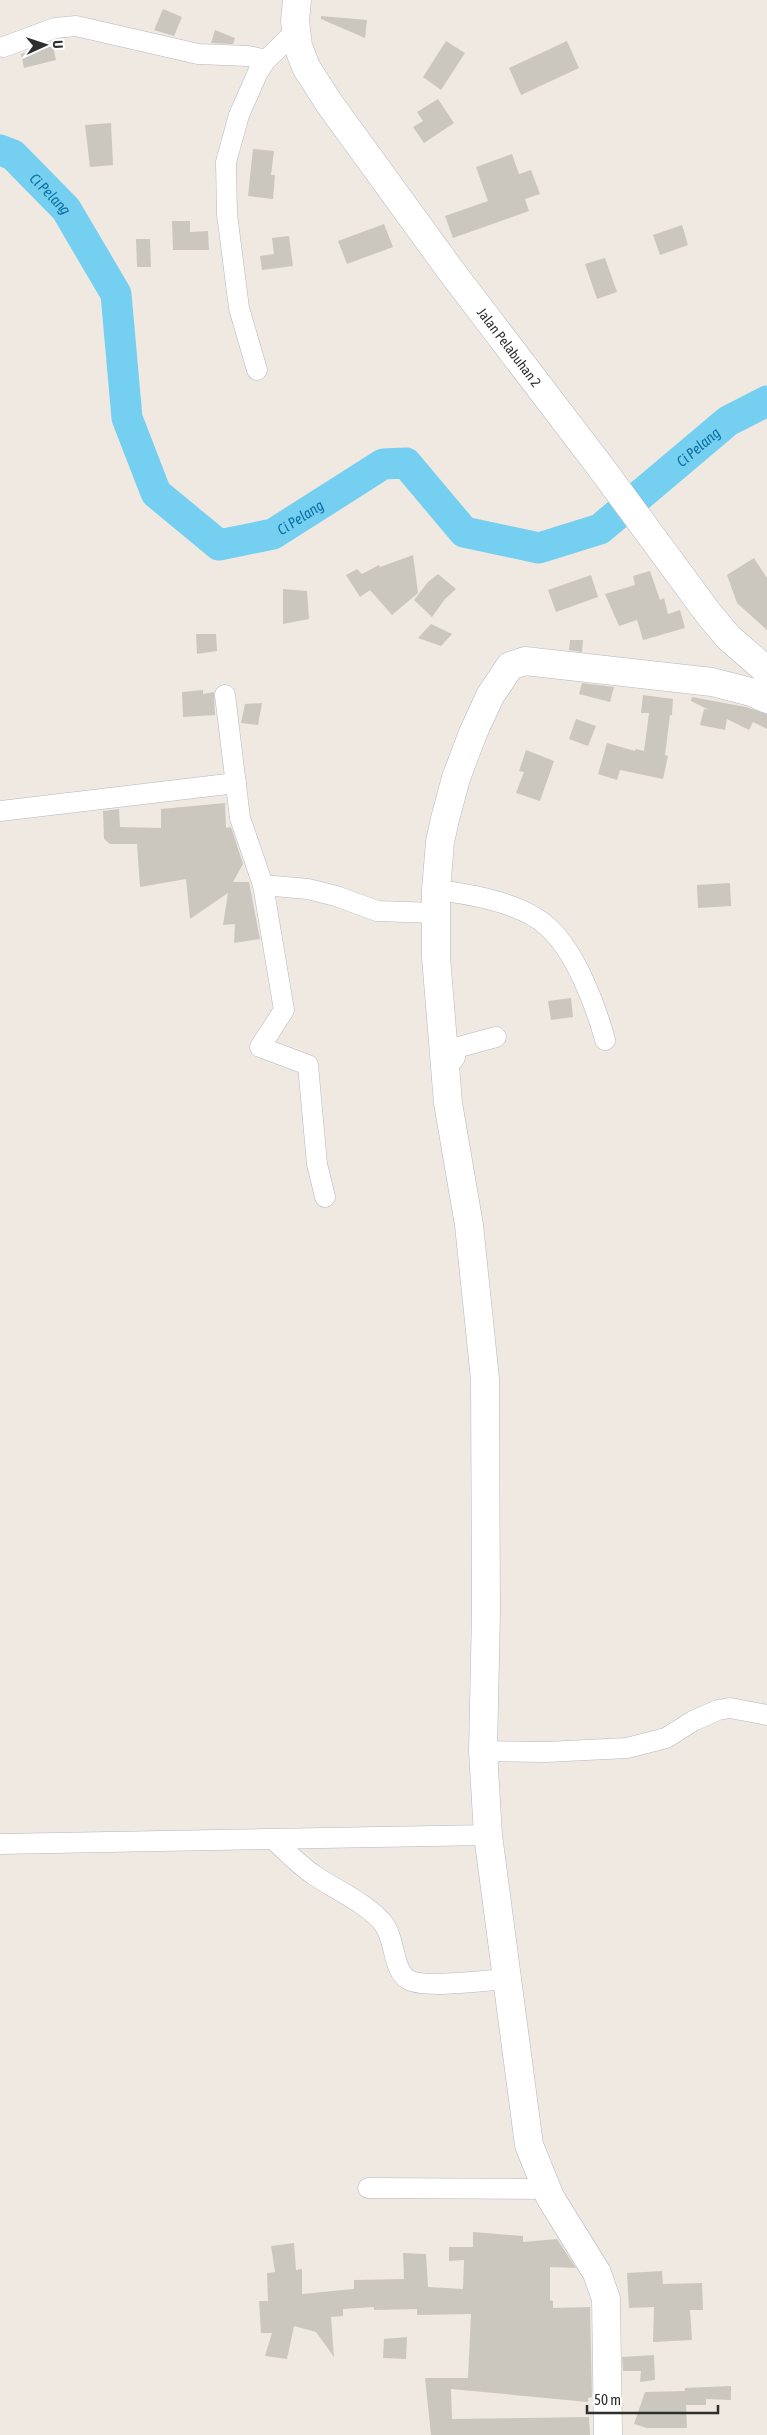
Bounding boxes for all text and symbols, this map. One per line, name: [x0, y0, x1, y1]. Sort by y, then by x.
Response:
north arrow: [20, 20, 70, 70]
text: U: [50, 40, 66, 49]
water label: Ci Pelang: [27, 169, 75, 217]
street label: Jalan Pelabuhan 2: [474, 305, 544, 390]
water label: Ci Pelang: [673, 423, 723, 470]
water label: Ci Pelang: [274, 496, 326, 538]
scale bar: [587, 2382, 718, 2414]
text: 50 m: [594, 2391, 621, 2408]

